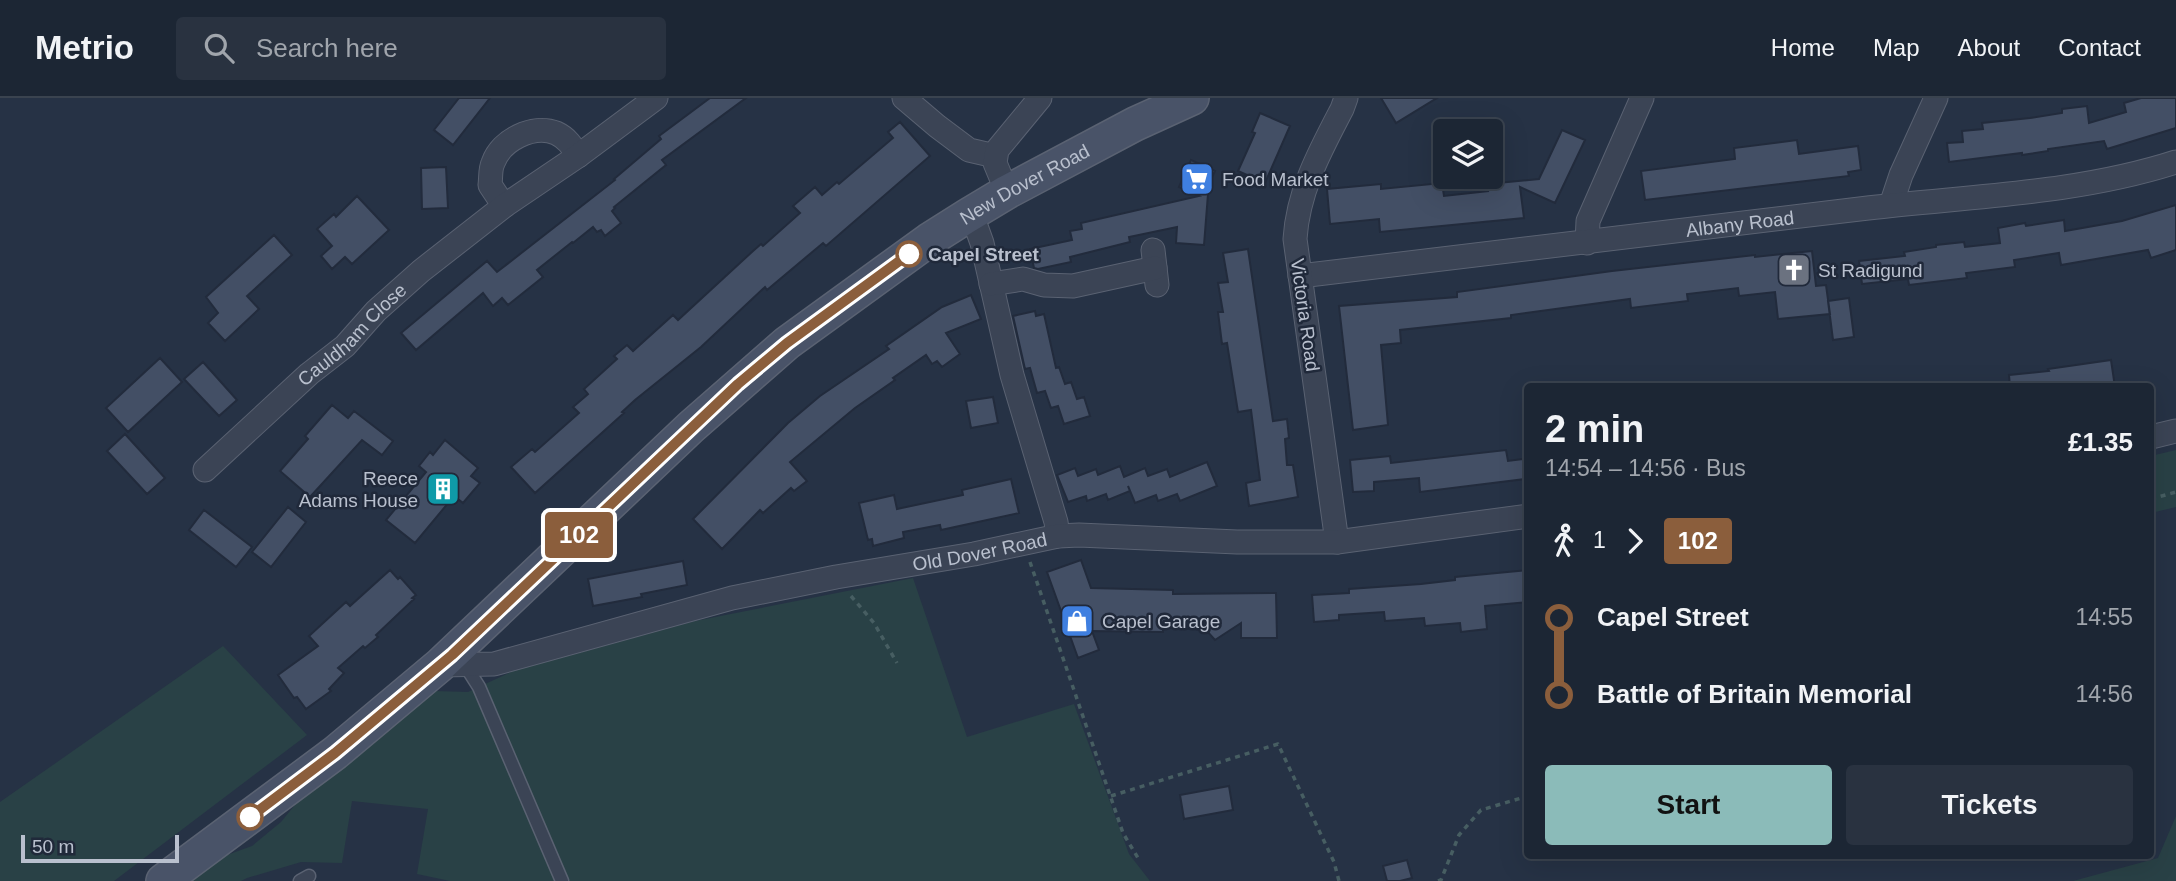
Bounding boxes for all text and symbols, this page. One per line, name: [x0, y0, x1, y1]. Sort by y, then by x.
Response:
search box: [176, 17, 666, 80]
text: Metrio: [35, 29, 134, 66]
icon: search: [200, 29, 238, 67]
text: Search here: [256, 33, 398, 63]
text: Home: [1771, 34, 1835, 61]
text: Map: [1873, 34, 1920, 61]
text: About: [1958, 34, 2020, 61]
text: Contact: [2058, 34, 2141, 61]
map controls: [1433, 119, 1503, 189]
button: layers: [1433, 119, 1503, 189]
street label: New Dover Road: [956, 140, 1093, 228]
supermarket icon: Food Market: [1178, 160, 1216, 198]
place label: Food Market: [1222, 169, 1329, 190]
street label: Albany Road: [1685, 207, 1795, 241]
marker: Capel Street: [896, 241, 922, 267]
place label: Capel Street: [928, 244, 1040, 265]
church icon: St Radigund: [1775, 251, 1813, 289]
street label: Victoria Road: [1287, 257, 1323, 373]
place label: St Radigund: [1818, 260, 1923, 281]
street label: Cauldham Close: [293, 279, 410, 390]
text: 2 min: [1545, 408, 1644, 450]
text: £1.35: [2068, 427, 2133, 457]
text: 14:54 – 14:56 · Bus: [1545, 455, 1746, 481]
place label: Reece Adams House: [299, 468, 418, 511]
building icon: Reece Adams House: [424, 470, 462, 508]
line badge: 102: [539, 512, 619, 558]
text: 102: [559, 521, 599, 548]
icon: walk: [1545, 522, 1583, 560]
icon: forward: [1616, 522, 1654, 560]
text: 1: [1593, 527, 1606, 553]
text: 102: [1678, 527, 1718, 554]
street label: Old Dover Road: [911, 528, 1049, 575]
shop icon: Capel Garage: [1058, 602, 1096, 640]
text: Capel Street: [1597, 602, 1749, 632]
text: 14:55: [2075, 604, 2133, 630]
place label: Capel Garage: [1102, 611, 1220, 632]
text: Battle of Britain Memorial: [1597, 679, 1912, 709]
text: 14:56: [2075, 681, 2133, 707]
button: Start: [1545, 765, 1832, 845]
button: Tickets: [1846, 765, 2133, 845]
unlabelled marker: [237, 804, 263, 830]
scale bar: [21, 832, 178, 864]
text: 50 m: [32, 836, 74, 857]

